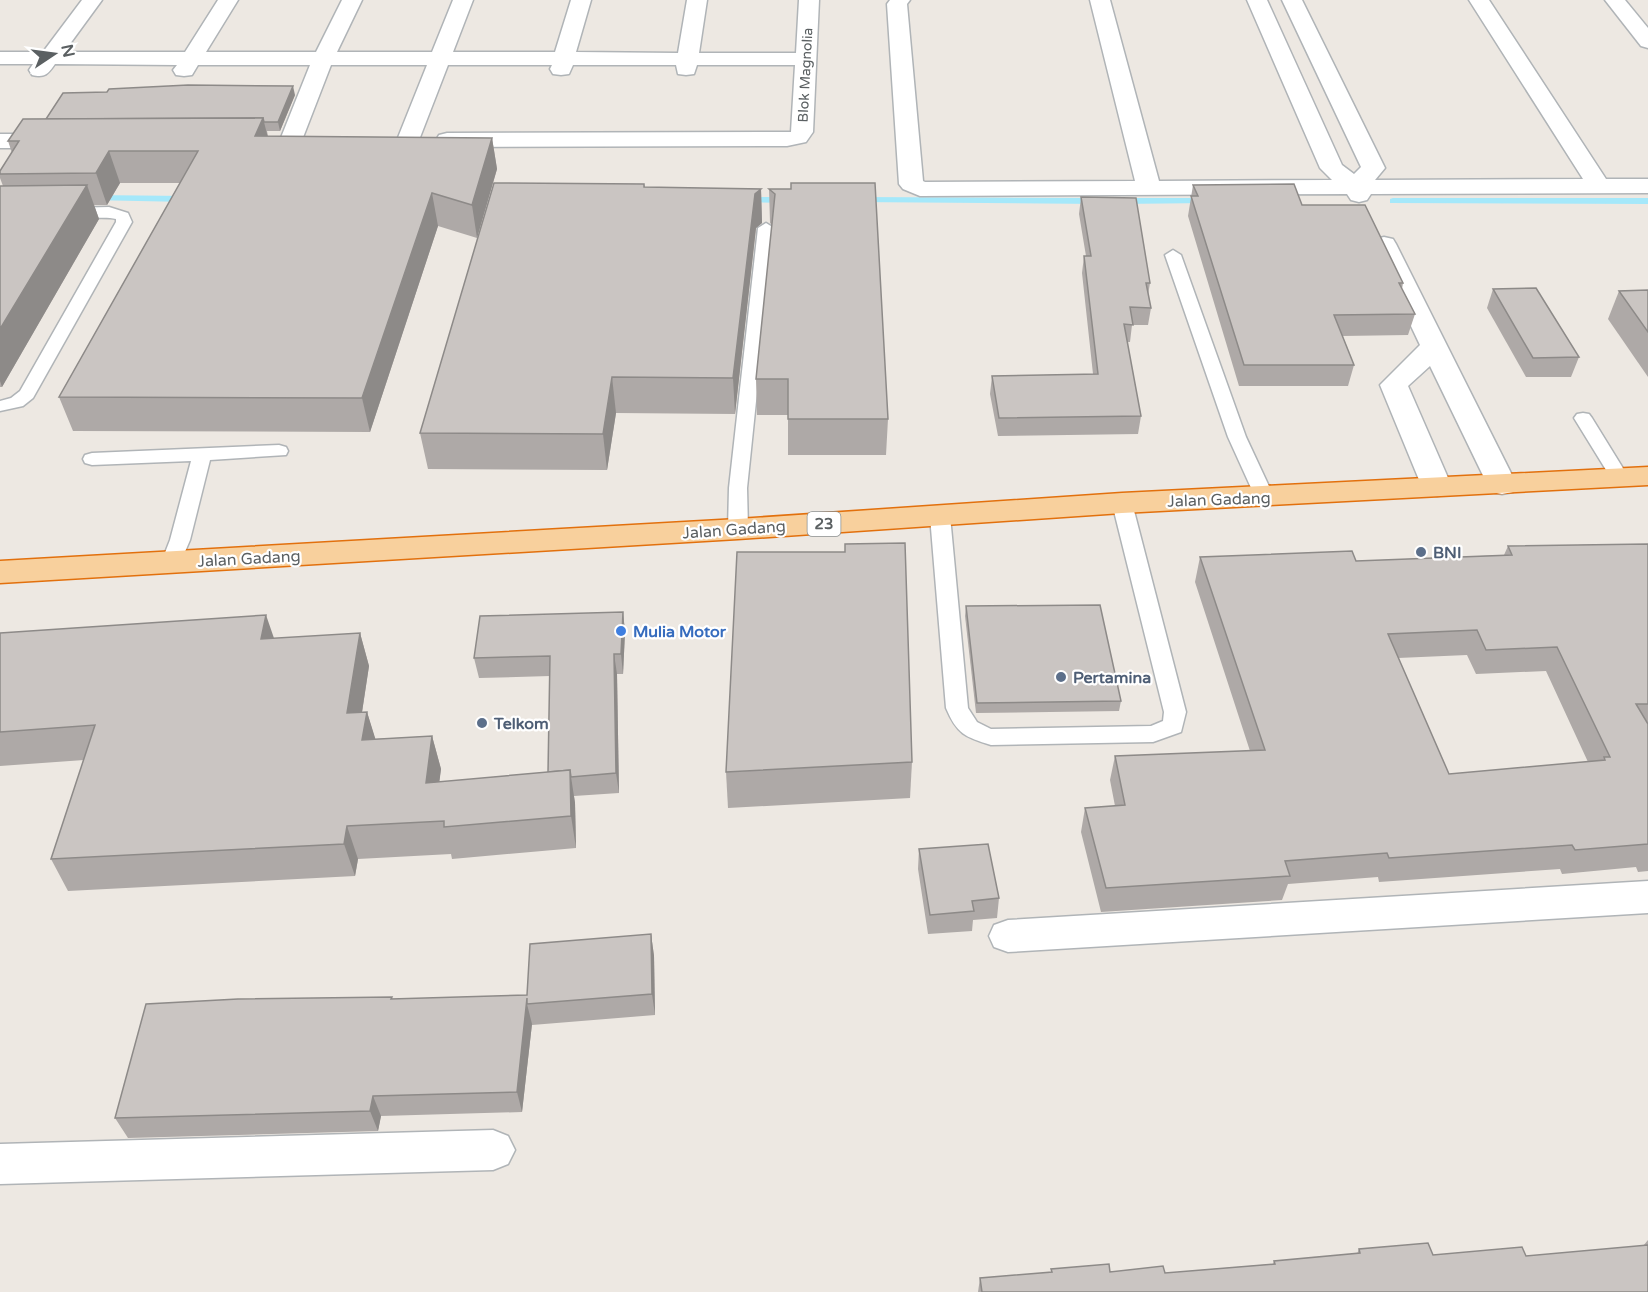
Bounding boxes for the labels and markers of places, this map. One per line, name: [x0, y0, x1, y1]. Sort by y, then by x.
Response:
place label: BNI: [1433, 543, 1462, 563]
marker: BNI: [1414, 545, 1428, 559]
place label: Mulia Motor: [633, 622, 727, 642]
marker: Mulia Motor: [614, 624, 628, 638]
place label: Pertamina: [1073, 668, 1151, 688]
marker: Pertamina: [1054, 670, 1068, 684]
place label: Telkom: [493, 714, 549, 734]
marker: Telkom: [475, 716, 489, 730]

